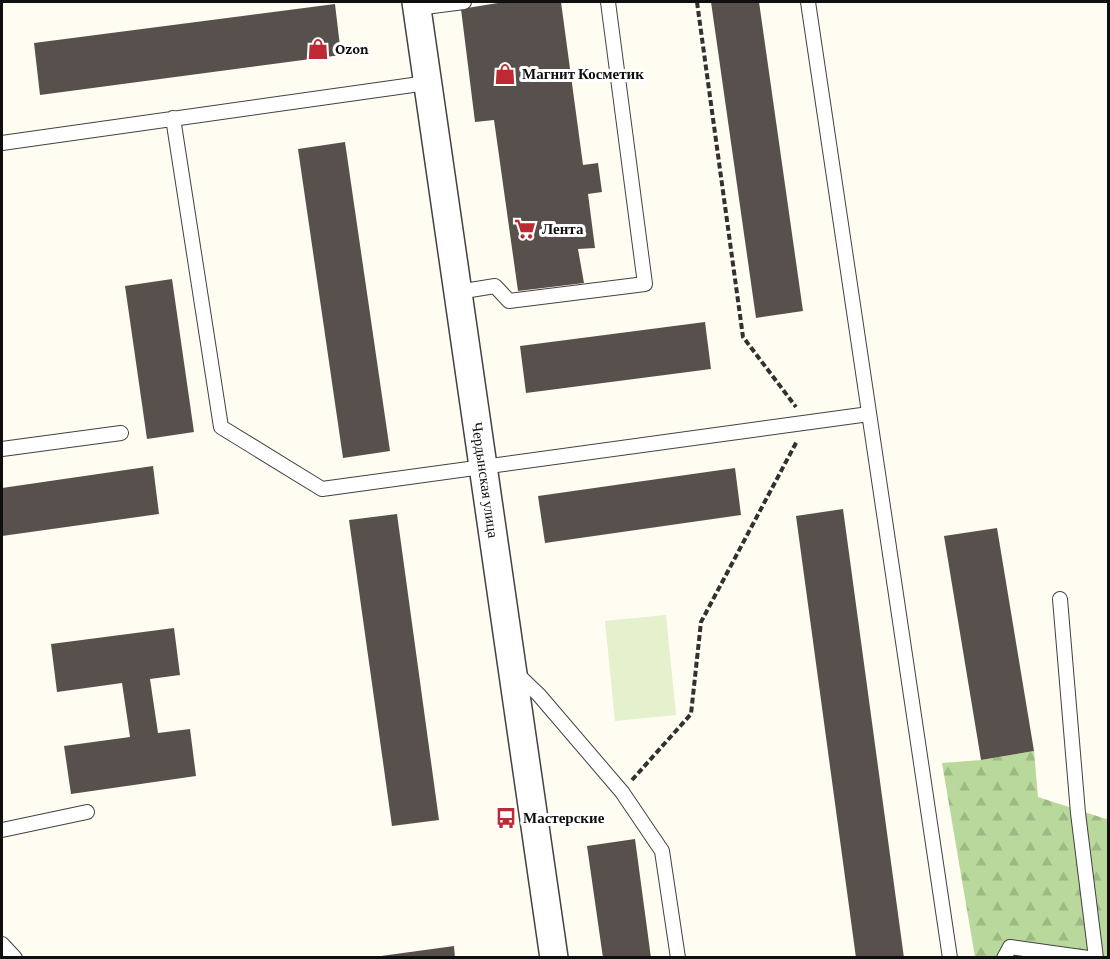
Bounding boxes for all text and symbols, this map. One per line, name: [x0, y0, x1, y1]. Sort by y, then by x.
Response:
shop icon: Ozon: [306, 37, 330, 61]
place label: Ozon: [335, 41, 369, 57]
shop icon: Магнит Косметик: [493, 62, 517, 86]
place label: Магнит Косметик: [522, 66, 644, 82]
supermarket icon: Лента: [513, 217, 537, 241]
place label: Лента: [542, 221, 584, 237]
street label: Чердынская улица: [469, 421, 501, 539]
bus stop icon: Мастерские: [494, 806, 518, 830]
place label: Мастерские: [523, 810, 605, 826]

